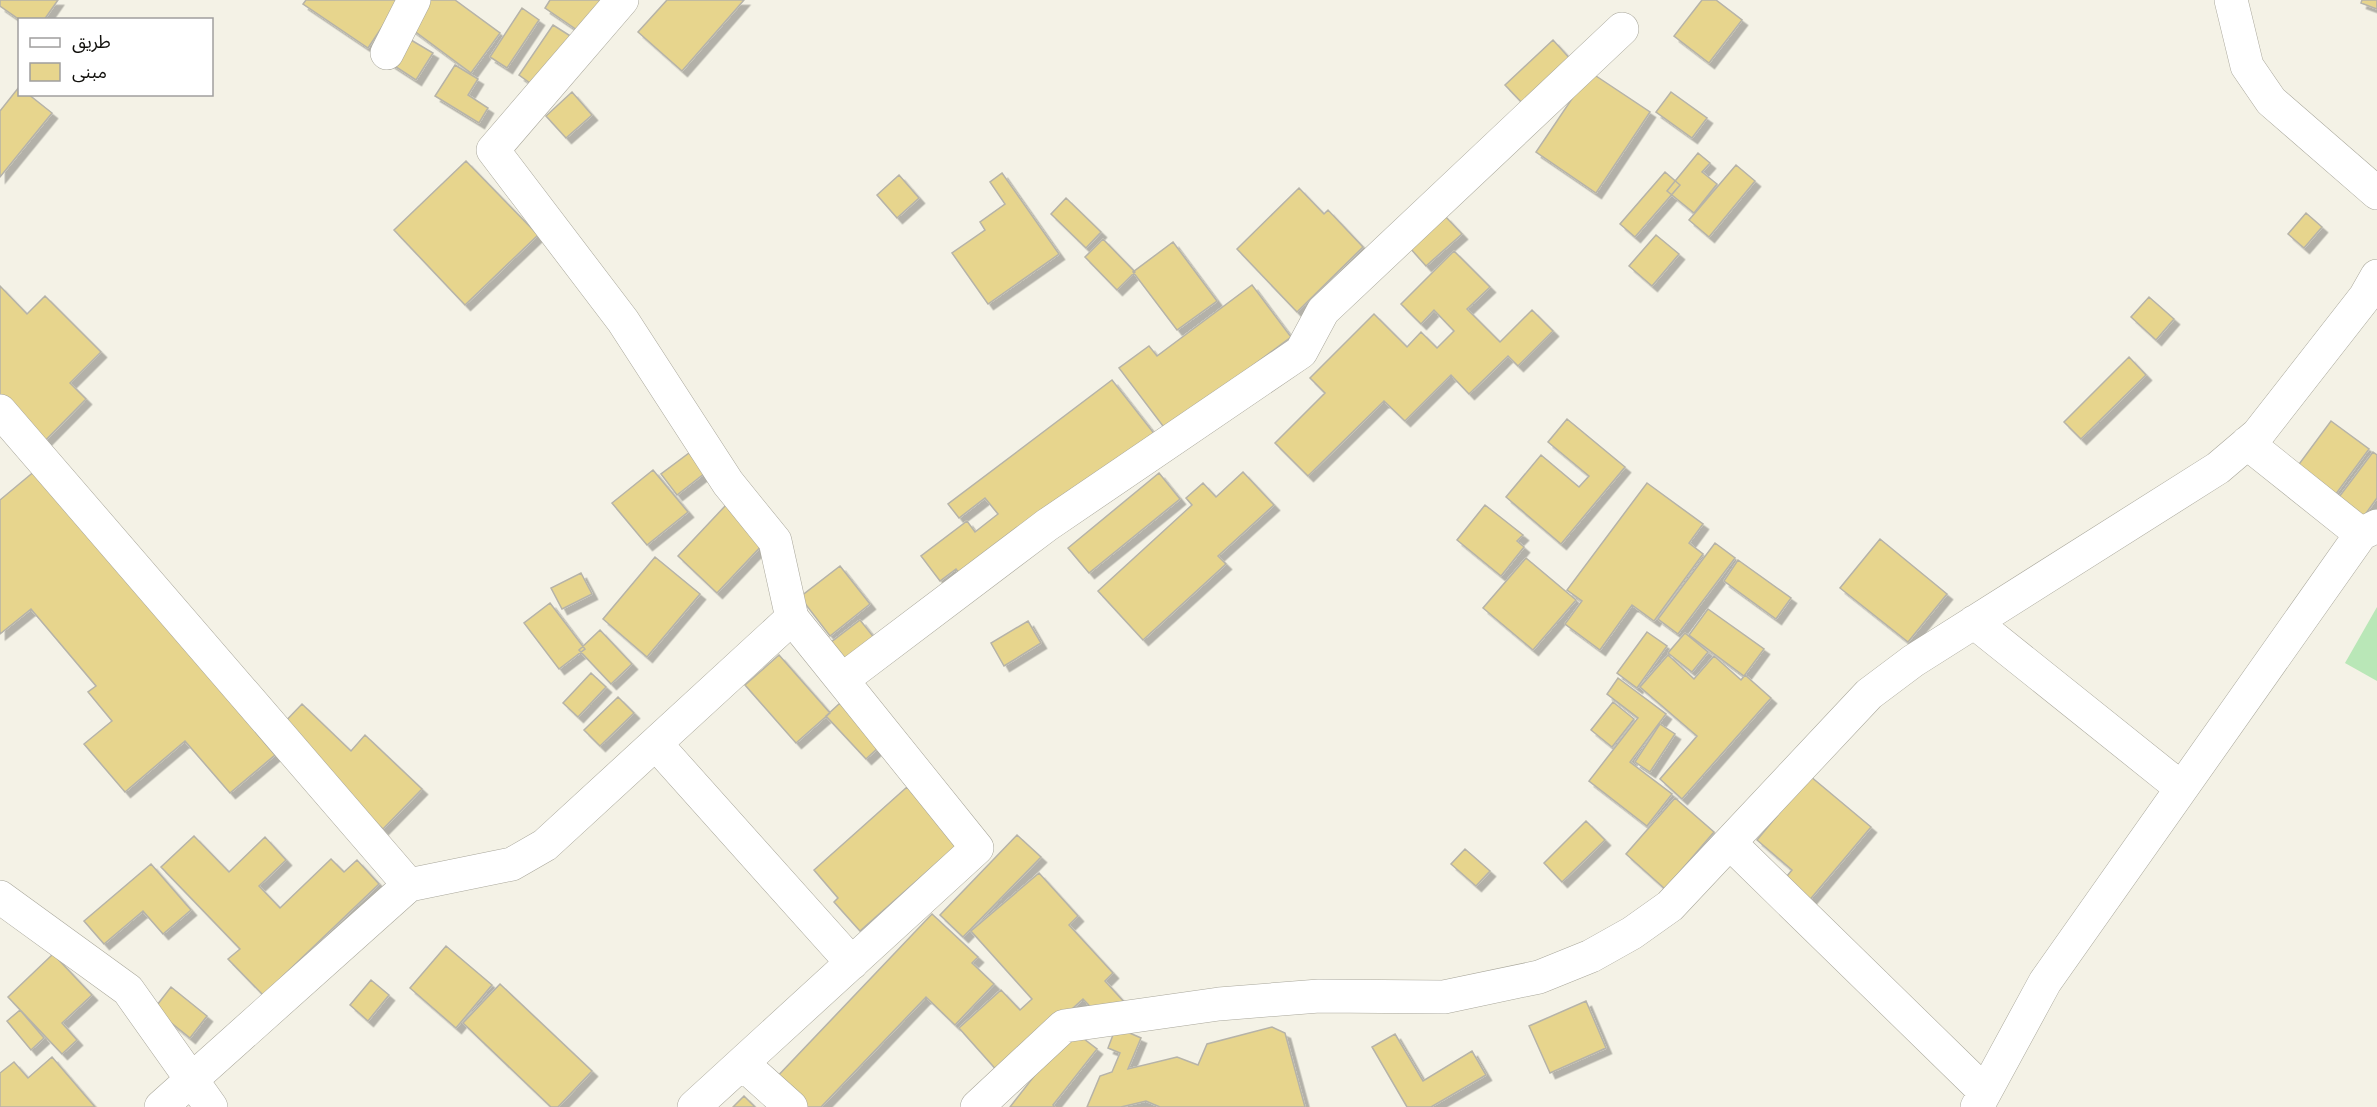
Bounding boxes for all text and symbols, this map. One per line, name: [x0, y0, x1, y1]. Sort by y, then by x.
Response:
legend: [18, 18, 213, 96]
text: طريق: [72, 31, 111, 53]
text: مبنى: [72, 61, 107, 83]

